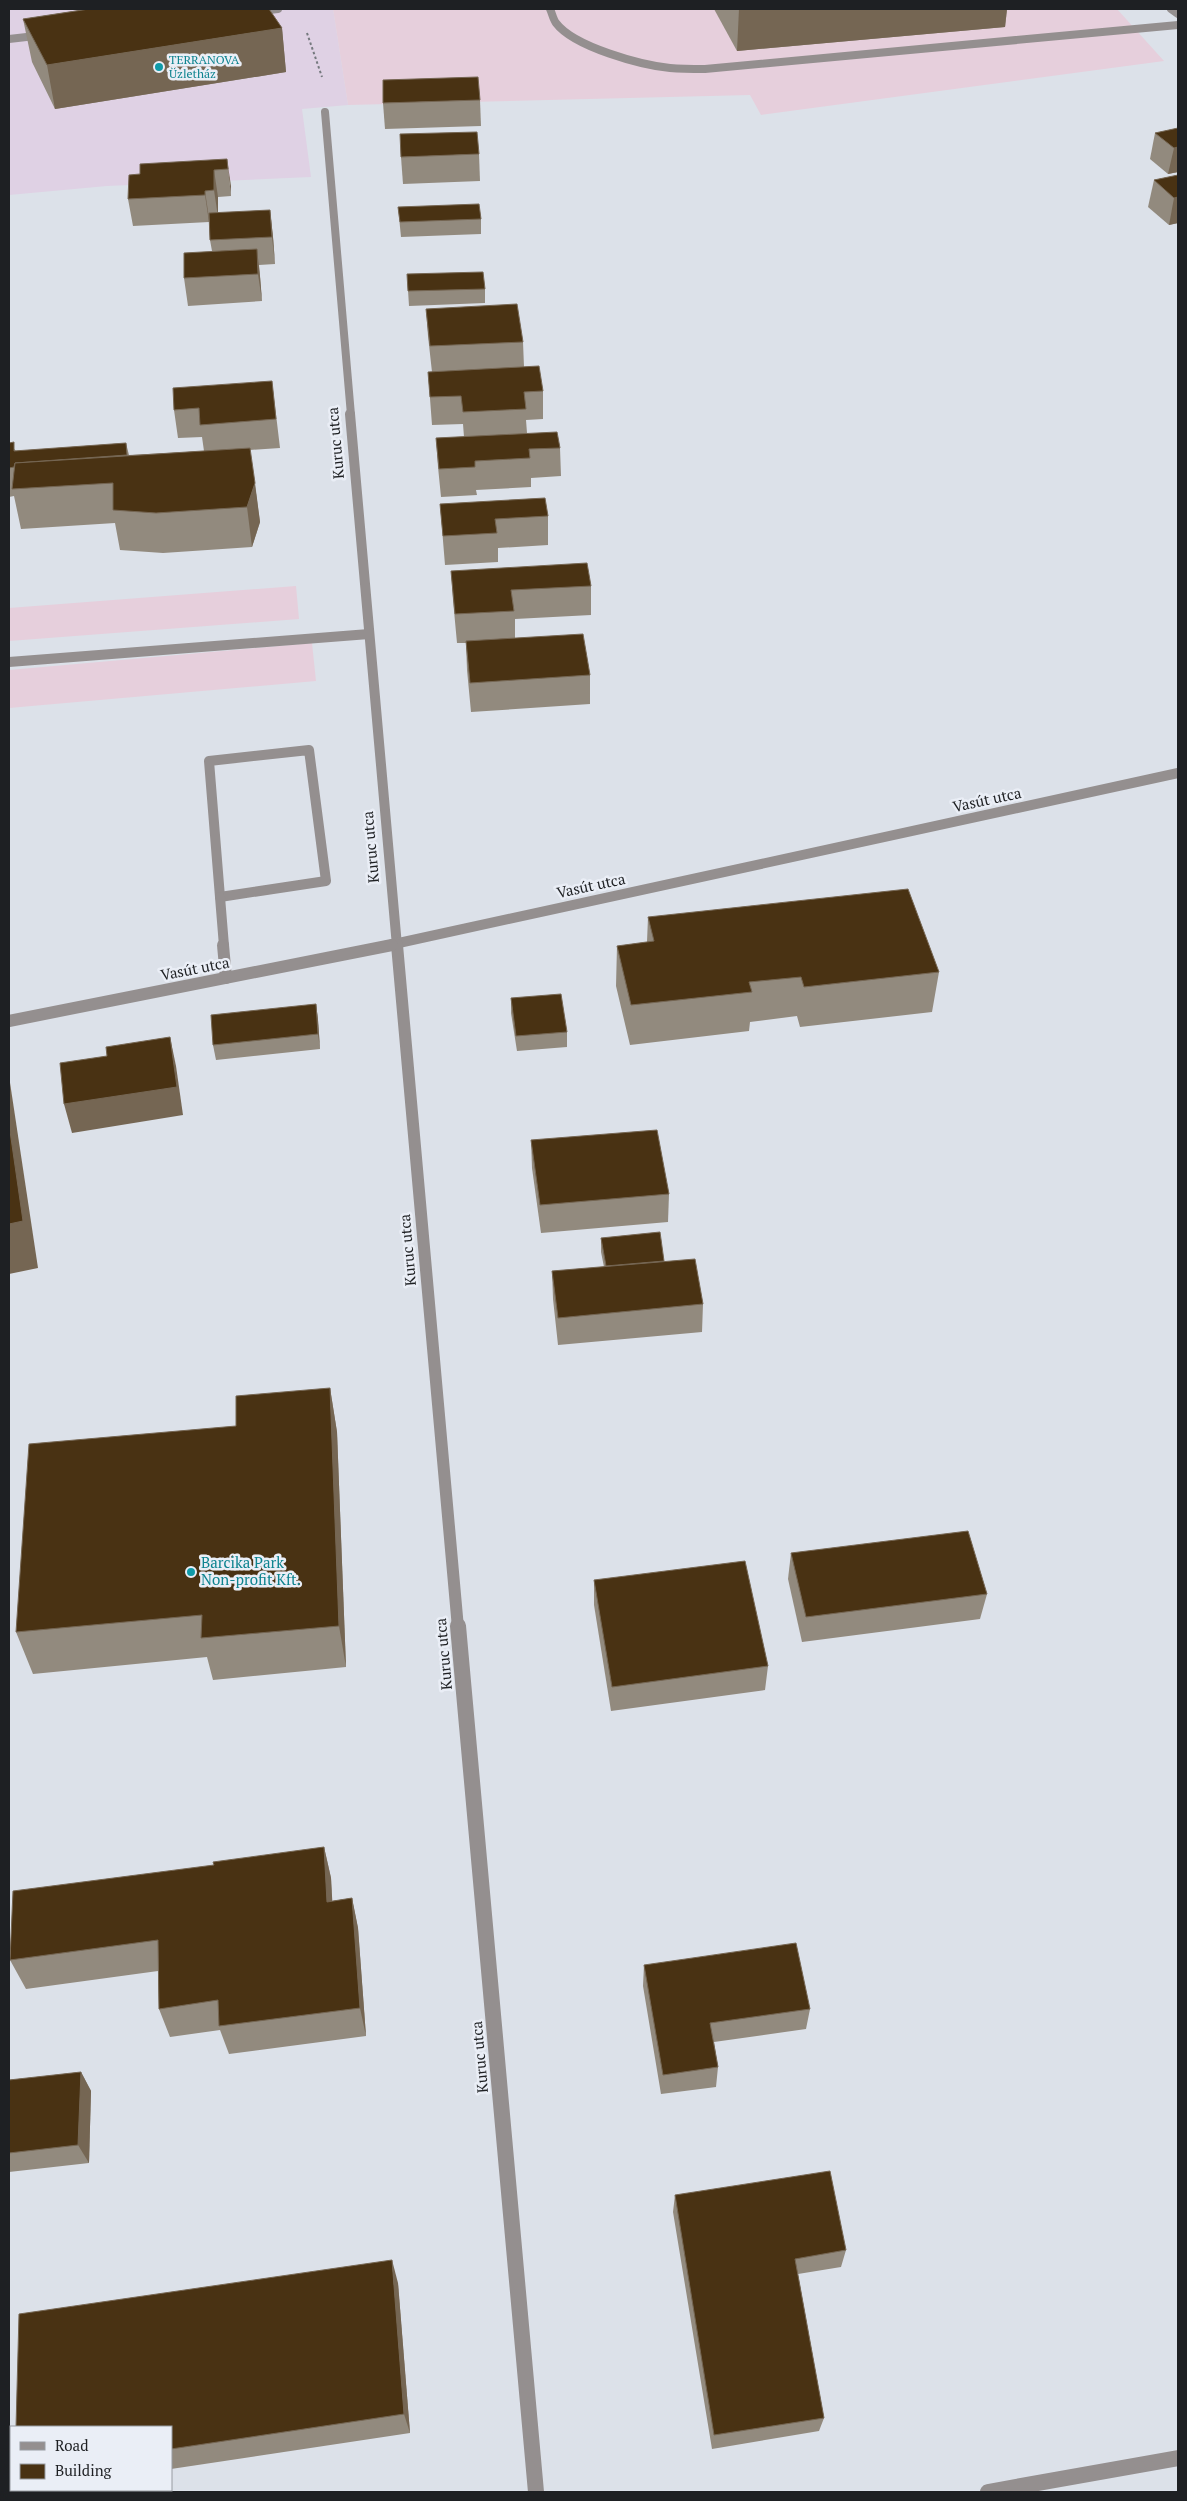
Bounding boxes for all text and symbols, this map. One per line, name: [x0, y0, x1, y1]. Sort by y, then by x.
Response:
place label: TERRANOVA Üzletház: [169, 52, 240, 81]
marker: TERRANOVA Üzletház: [153, 61, 165, 73]
street label: Kuruc utca: [322, 406, 348, 480]
street label: Vasút utca: [951, 782, 1023, 816]
street label: Kuruc utca: [357, 810, 383, 884]
street label: Vasút utca: [555, 868, 627, 902]
street label: Vasút utca: [159, 951, 231, 984]
street label: Kuruc utca: [394, 1213, 420, 1287]
place label: Barcika Park Non-profit Kft.: [201, 1552, 301, 1589]
marker: Barcika Park Non-profit Kft.: [185, 1566, 197, 1578]
street label: Kuruc utca: [430, 1617, 456, 1691]
street label: Kuruc utca: [466, 2020, 492, 2094]
legend: [10, 2426, 172, 2491]
text: Road: [55, 2435, 88, 2455]
text: Building: [55, 2460, 113, 2480]

